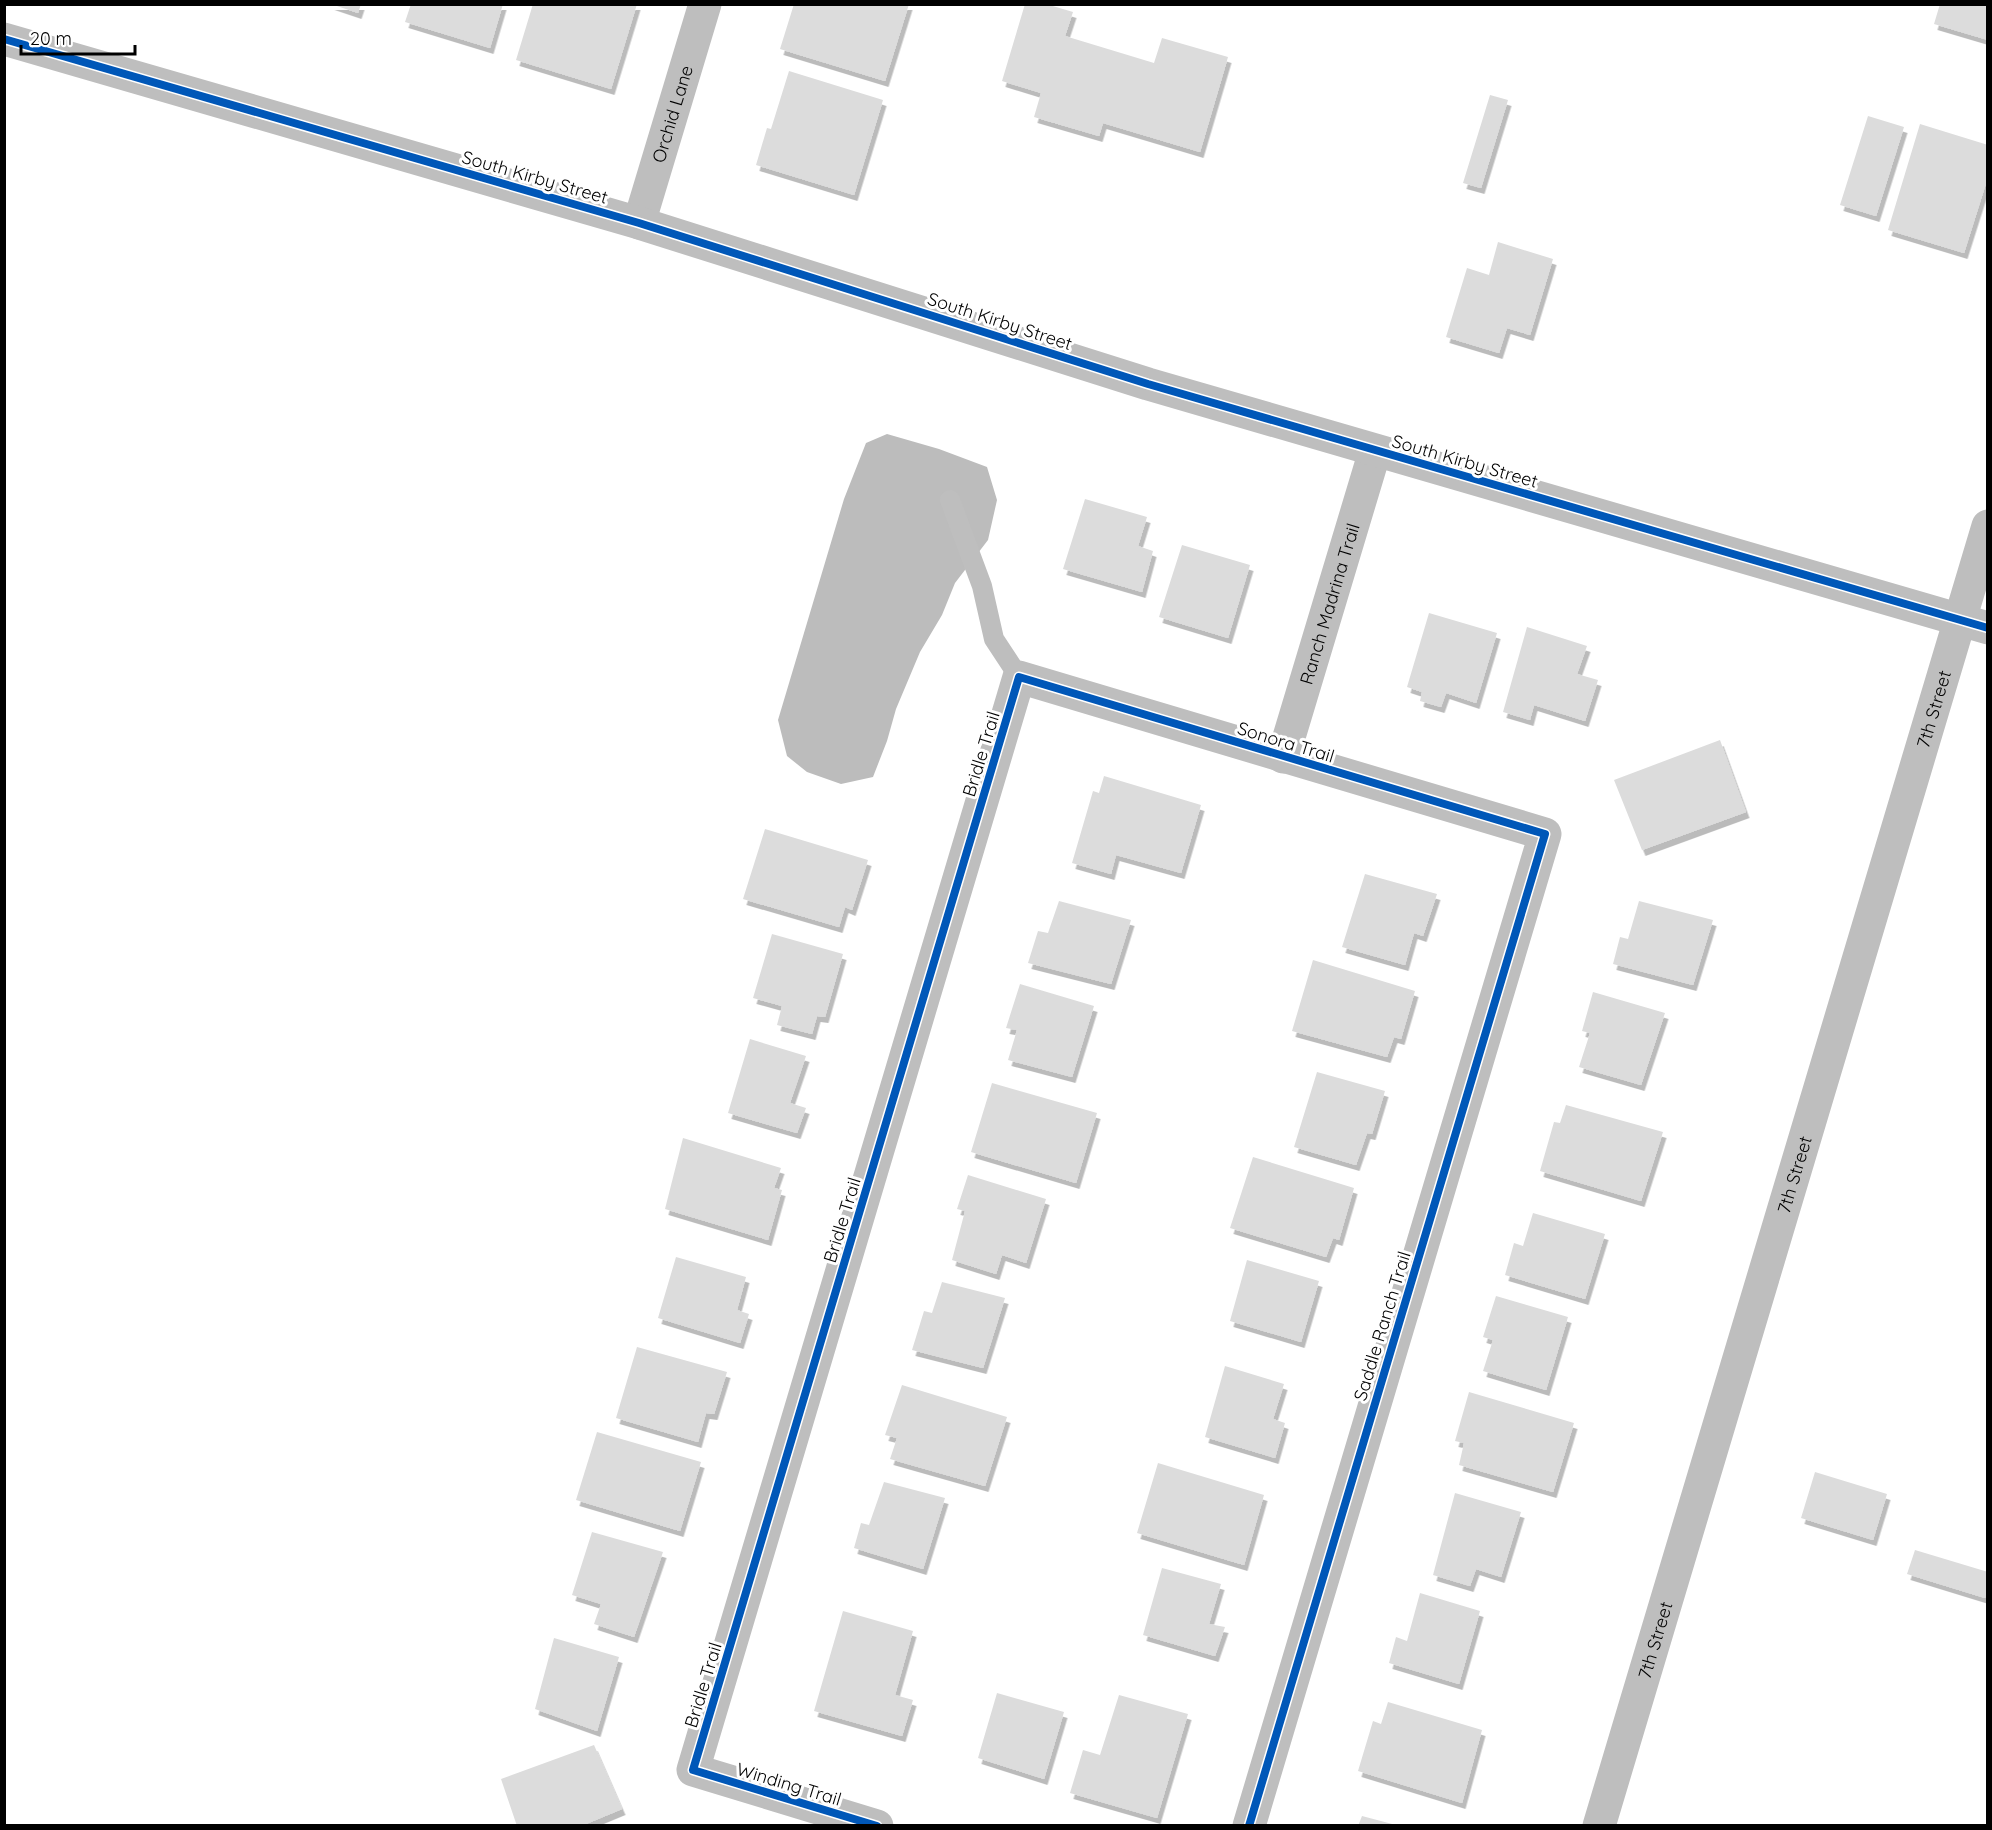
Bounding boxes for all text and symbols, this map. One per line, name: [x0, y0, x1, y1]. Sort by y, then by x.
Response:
scale bar: [21, 18, 135, 56]
text: 20 m: [30, 27, 72, 50]
street label: Orchid Lane: [646, 62, 697, 165]
street label: South Kirby Street: [459, 145, 611, 209]
street label: South Kirby Street: [925, 287, 1075, 355]
street label: South Kirby Street: [1389, 429, 1541, 493]
street label: Ranch Madrina Trail: [1294, 520, 1364, 687]
street label: 7th Street: [1911, 667, 1956, 750]
street label: Bridle Trail: [957, 709, 1005, 799]
street label: Sonora Trail: [1235, 716, 1337, 768]
street label: 7th Street: [1771, 1133, 1816, 1216]
street label: Bridle Trail: [818, 1175, 866, 1265]
street label: Saddle Ranch Trail: [1348, 1248, 1416, 1404]
street label: 7th Street: [1632, 1599, 1677, 1682]
street label: Bridle Trail: [679, 1640, 727, 1730]
street label: Winding Trail: [734, 1757, 844, 1811]

